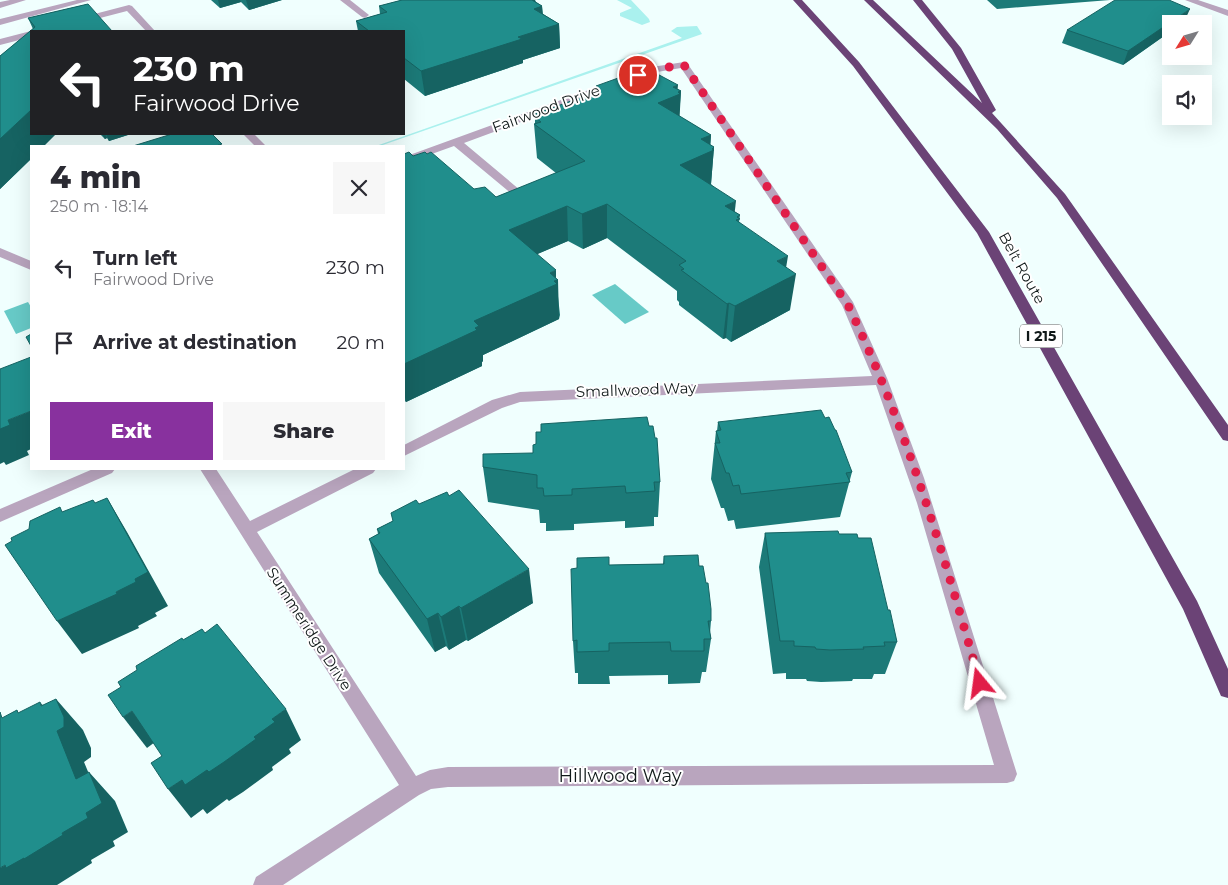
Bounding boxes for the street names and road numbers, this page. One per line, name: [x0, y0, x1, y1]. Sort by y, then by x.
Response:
street label: Fairwood Drive: [489, 80, 602, 137]
street label: Belt Route: [995, 228, 1050, 307]
road number: I 215: [1020, 324, 1062, 348]
street label: Smallwood Way: [575, 378, 697, 401]
street label: Summeridge Drive: [263, 564, 356, 694]
street label: Hillwood Way: [558, 765, 682, 787]

